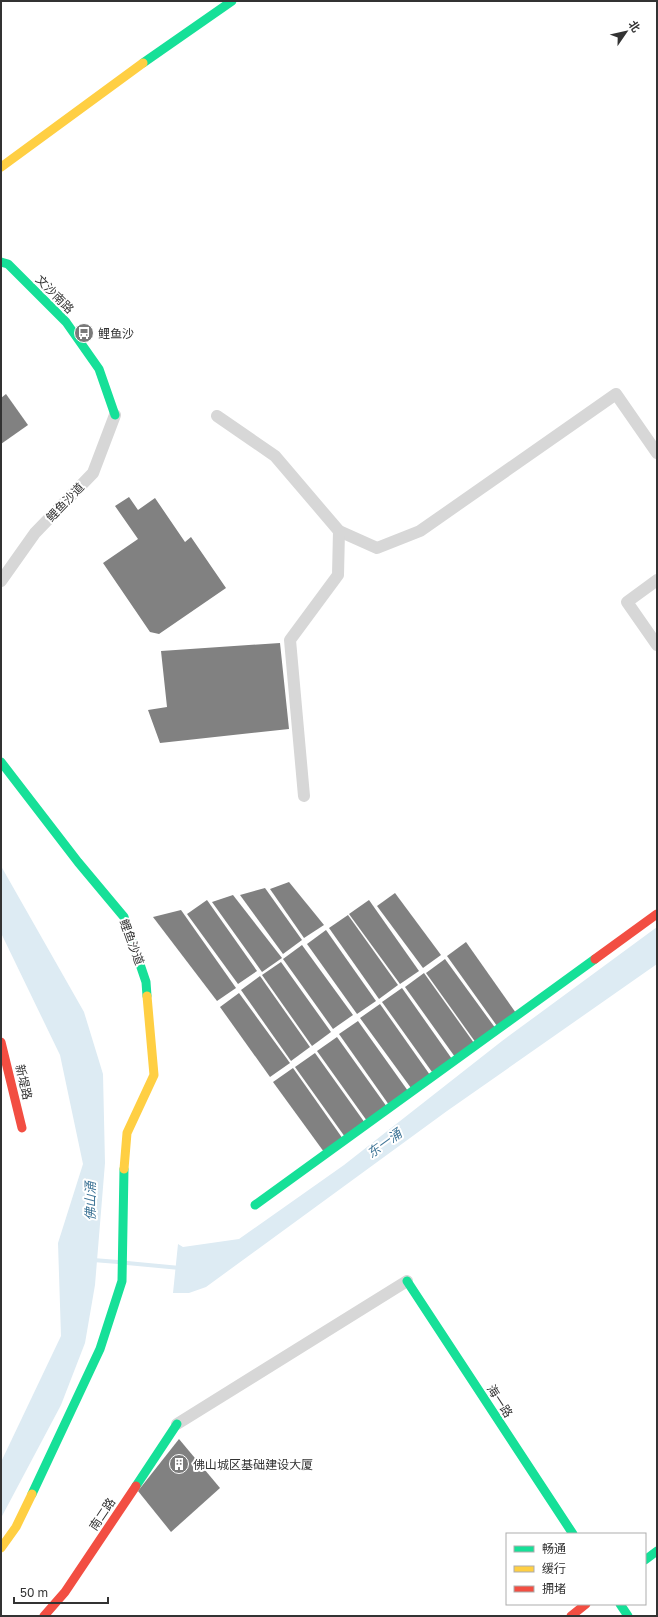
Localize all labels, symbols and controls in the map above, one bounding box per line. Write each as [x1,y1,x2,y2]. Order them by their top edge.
north arrow [606,12,646,52]
text: 北 [626,18,643,34]
street label: 文沙南路 [33,272,77,316]
bus stop icon: 鲤鱼沙 [73,322,95,344]
place label: 鲤鱼沙 [98,326,134,341]
street label: 鲤鱼沙道 [43,480,87,524]
street label: 鲤鱼沙道 [117,917,147,967]
street label: 新堤路 [13,1063,35,1101]
water label: 东一涌 [364,1124,406,1161]
water label: 佛山涌 [82,1180,98,1221]
street label: 海一路 [484,1382,516,1420]
building icon: 佛山城区基础建设大厦 [168,1453,190,1475]
place label: 佛山城区基础建设大厦 [193,1457,313,1472]
street label: 南二路 [86,1495,118,1533]
legend [506,1533,646,1605]
text: 畅通 [542,1541,566,1556]
text: 缓行 [542,1561,566,1576]
scale bar [14,1579,108,1605]
text: 拥堵 [542,1581,566,1596]
text: 50 m [20,1585,48,1600]

